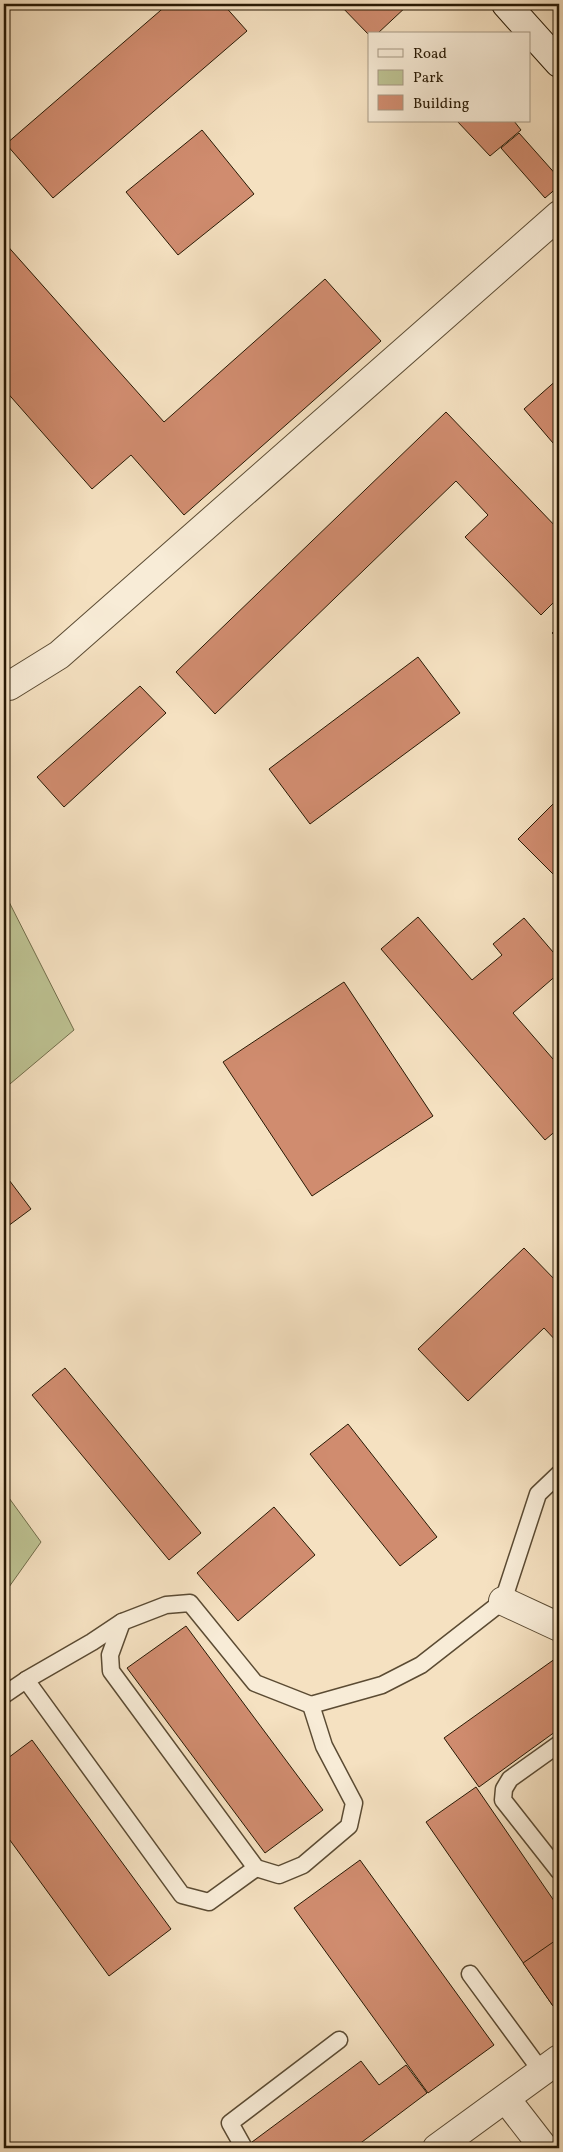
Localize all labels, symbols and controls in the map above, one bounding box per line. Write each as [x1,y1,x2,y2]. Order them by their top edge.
legend [368,32,530,122]
text: Road [413,44,447,65]
text: Park [413,68,444,89]
text: Building [413,94,470,115]

